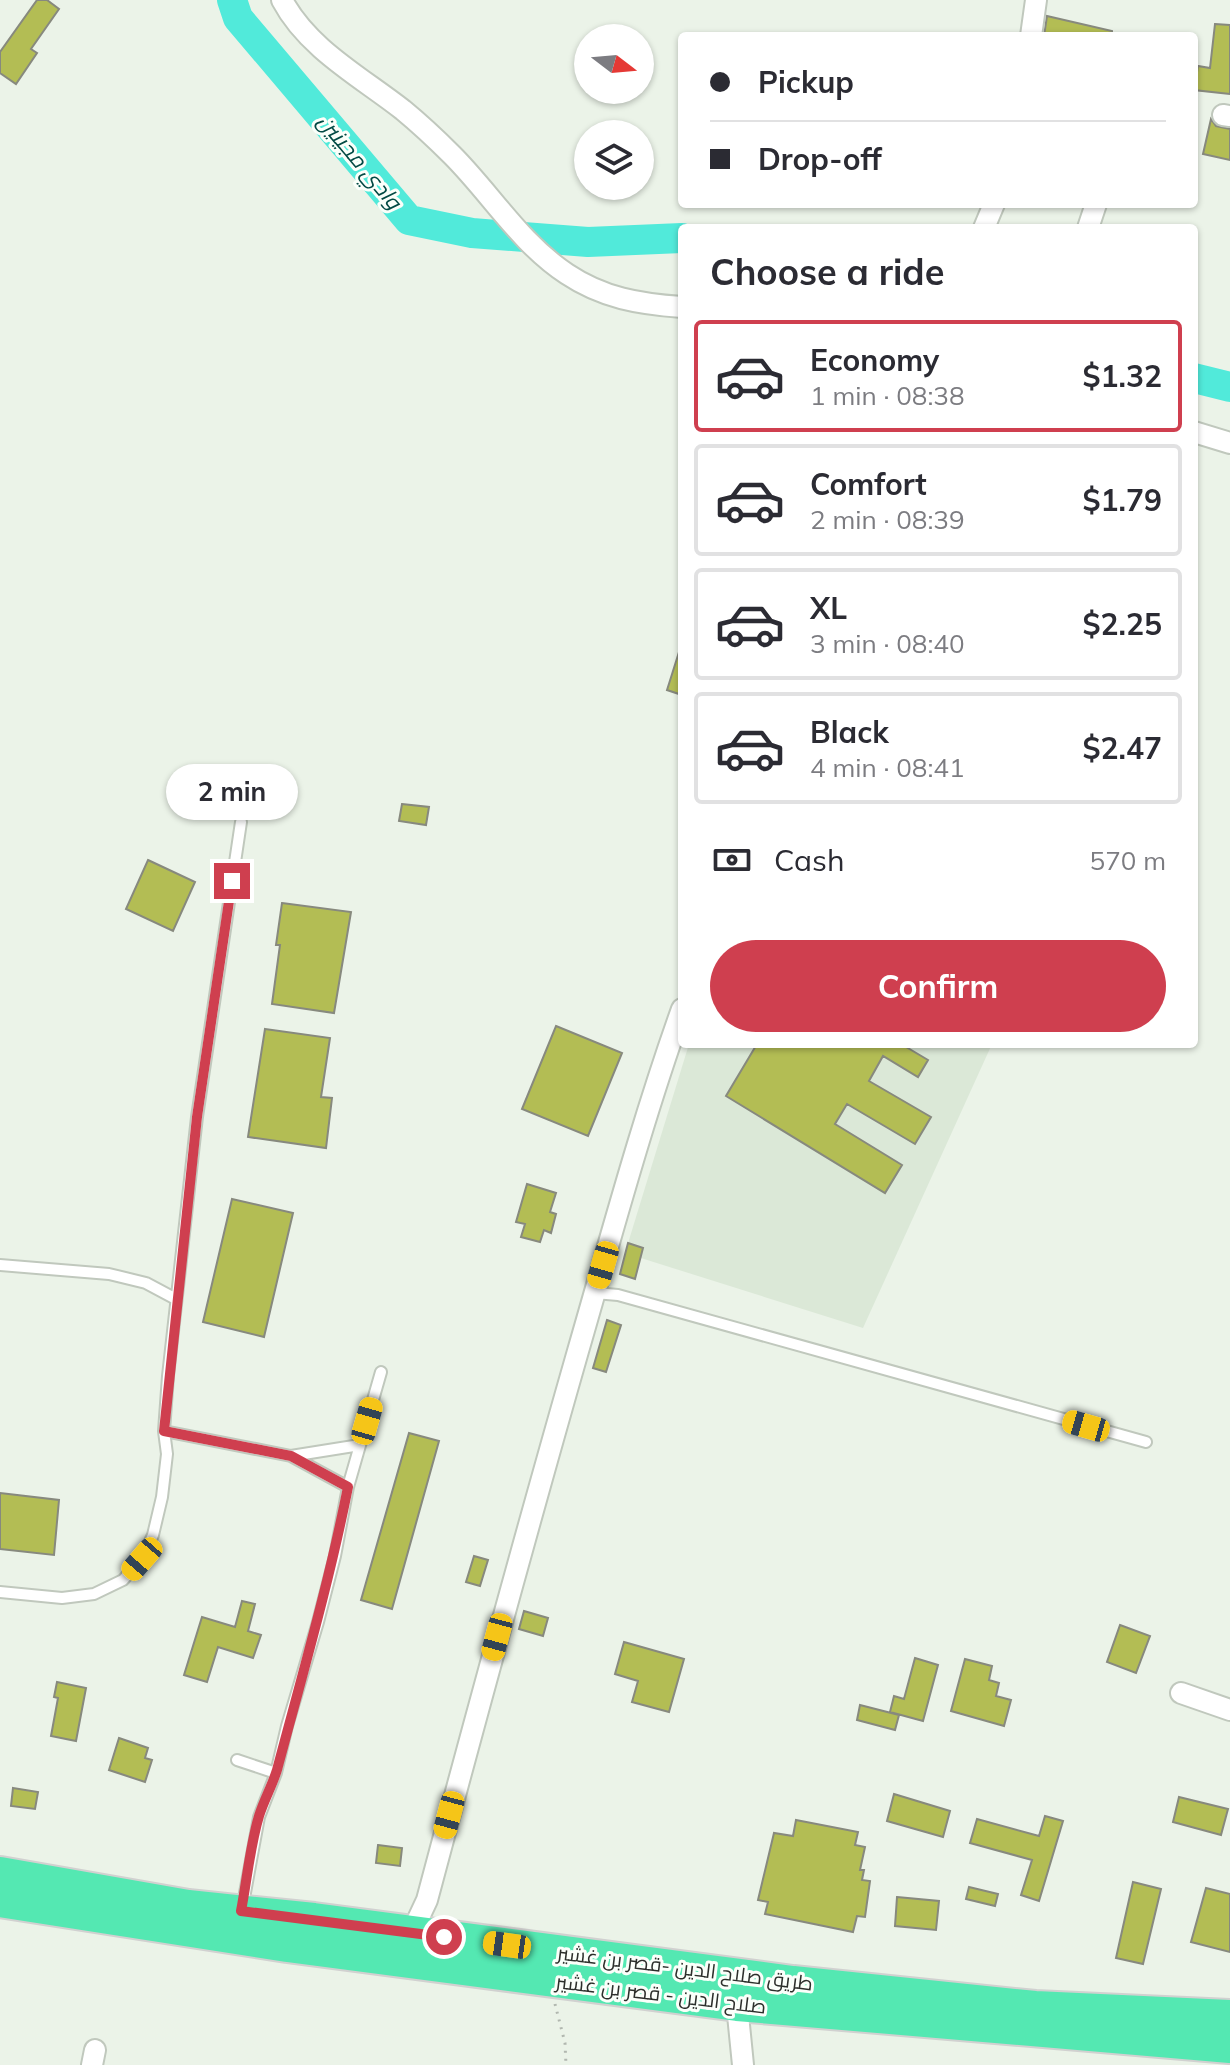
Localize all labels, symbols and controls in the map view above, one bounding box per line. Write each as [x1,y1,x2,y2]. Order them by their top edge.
north arrow [574,24,654,104]
map controls [574,24,654,200]
text: Pickup [758,63,854,101]
water label: وادي مجينين [309,108,409,219]
button: layers [574,120,654,200]
text: Drop-off [758,140,882,178]
text: Choose a ride [710,249,944,294]
icon: car [714,340,786,412]
text: Economy [810,341,939,379]
text: $1.32 [1083,357,1162,395]
text: 1 min · 08:38 [810,379,965,412]
icon: car [714,464,786,536]
text: Comfort [810,465,927,503]
text: $1.79 [1083,481,1162,519]
text: 2 min · 08:39 [810,503,965,536]
icon: car [714,588,786,660]
text: XL [810,589,847,627]
text: $2.25 [1083,605,1162,643]
text: 3 min · 08:40 [810,627,965,660]
icon: car [714,712,786,784]
text: Black [810,713,889,751]
text: $2.47 [1083,729,1162,767]
text: 4 min · 08:41 [810,751,965,784]
callout: 2 min [166,765,298,821]
text: 2 min [198,775,266,808]
icon: cash [710,838,754,882]
text: Cash [774,841,845,879]
text: 570 m [1090,844,1166,877]
route end [214,863,250,899]
button: Confirm [710,940,1166,1032]
car [585,1239,621,1291]
car [349,1395,385,1447]
car [1060,1408,1112,1444]
car [117,1533,167,1585]
car [479,1611,515,1663]
car [431,1789,467,1841]
route start [426,1919,462,1955]
car [482,1930,532,1960]
street label: طريق صلاح الدين -قصر بن غشير [555,1939,814,1998]
street label: صلاح الدين - قصر بن غشير [553,1968,768,2021]

